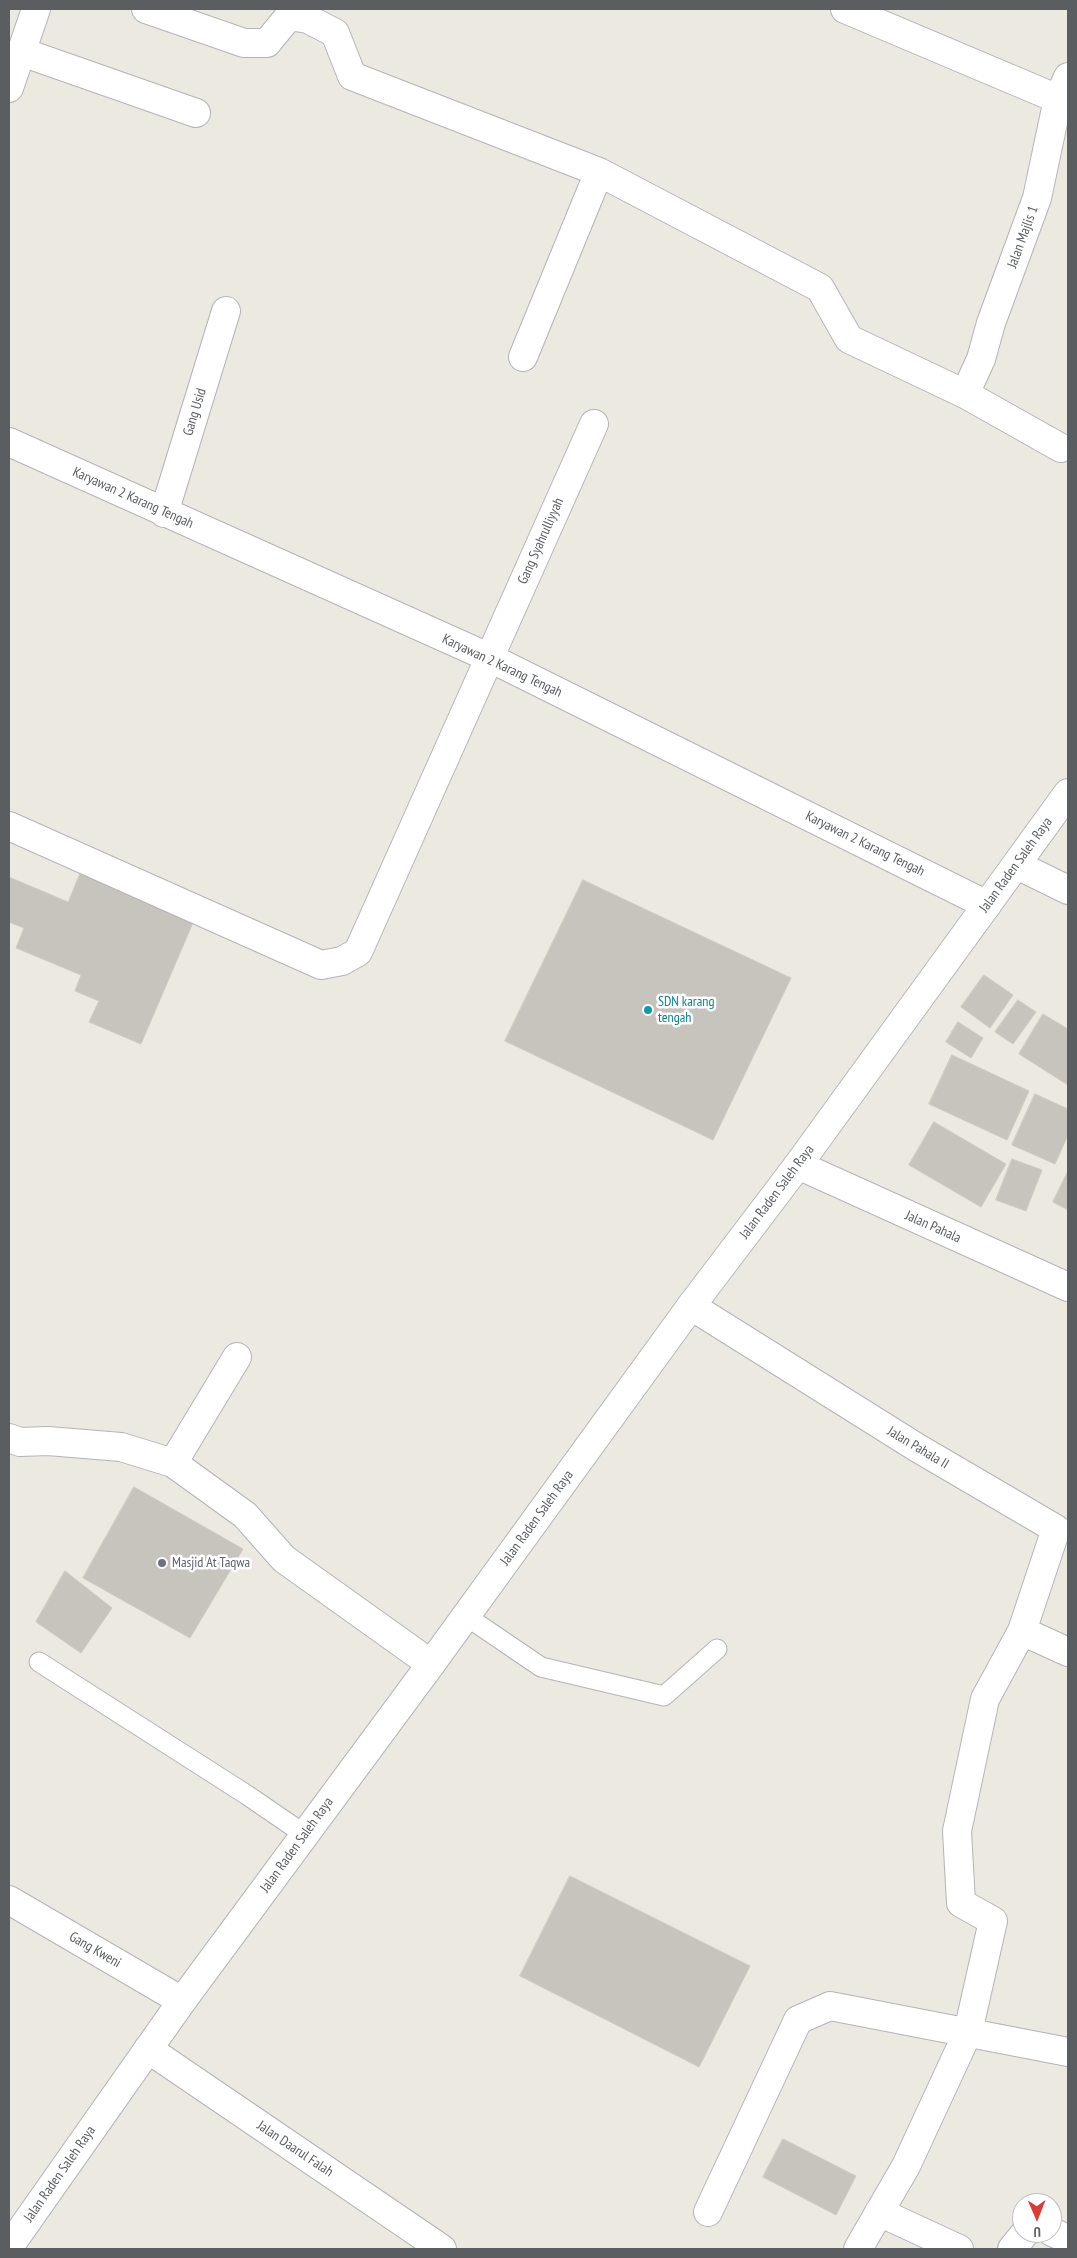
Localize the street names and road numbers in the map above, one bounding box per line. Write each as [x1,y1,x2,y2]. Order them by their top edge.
street label: Jalan Majlis 1 [1004,204,1042,270]
street label: Gang Usid [180,386,210,438]
street label: Karyawan 2 Karang Tengah [70,464,196,532]
street label: Gang Syahrulliyyah [514,495,568,587]
street label: Karyawan 2 Karang Tengah [439,631,565,701]
street label: Karyawan 2 Karang Tengah [803,808,927,880]
street label: Jalan Raden Saleh Raya [976,814,1056,916]
street label: Jalan Raden Saleh Raya [736,1142,818,1242]
street label: Jalan Pahala [903,1207,963,1247]
street label: Jalan Pahala II [884,1423,952,1473]
street label: Jalan Raden Saleh Raya [497,1467,577,1569]
street label: Jalan Raden Saleh Raya [257,1794,337,1896]
street label: Gang Kweni [66,1928,124,1972]
street label: Jalan Daarul Falah [254,2117,336,2181]
street label: Jalan Raden Saleh Raya [21,2123,99,2225]

